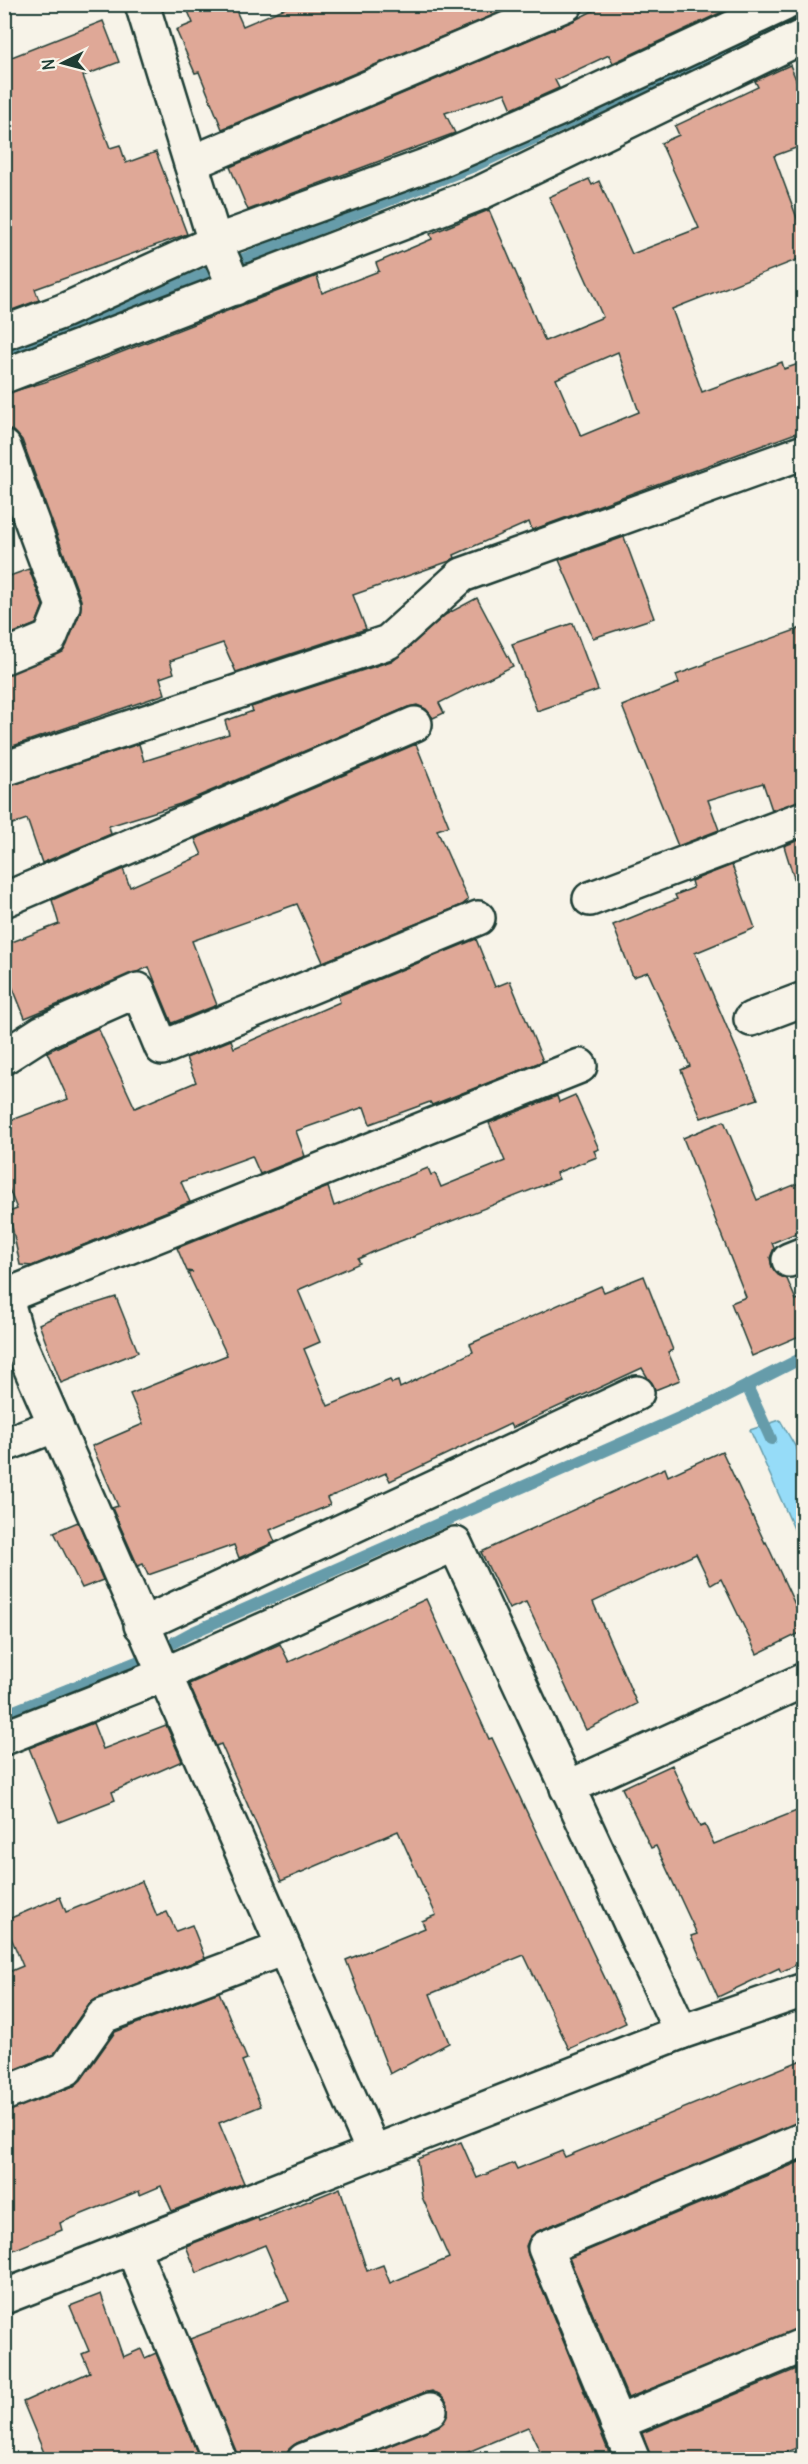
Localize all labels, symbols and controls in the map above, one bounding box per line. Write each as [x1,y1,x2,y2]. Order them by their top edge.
north arrow [33,33,93,93]
text: N [38,58,59,71]

